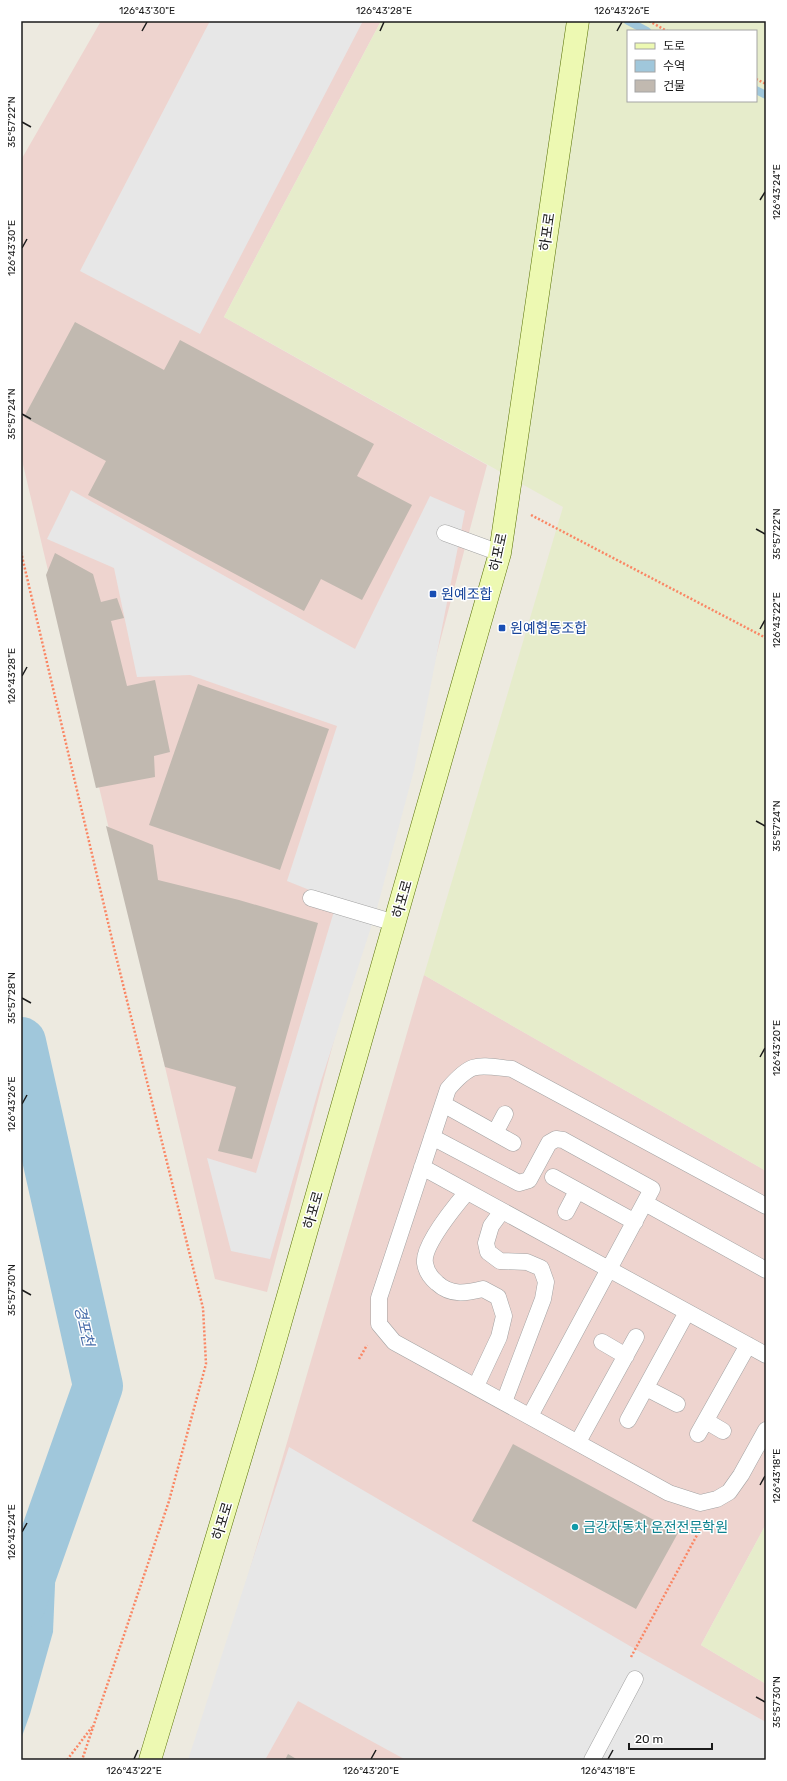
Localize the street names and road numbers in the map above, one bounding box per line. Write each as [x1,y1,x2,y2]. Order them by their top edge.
street label: 하포로 [536,212,559,252]
street label: 하포로 [486,531,511,573]
street label: 하포로 [389,878,416,920]
street label: 하포로 [300,1189,327,1231]
street label: 하포로 [209,1500,236,1542]

